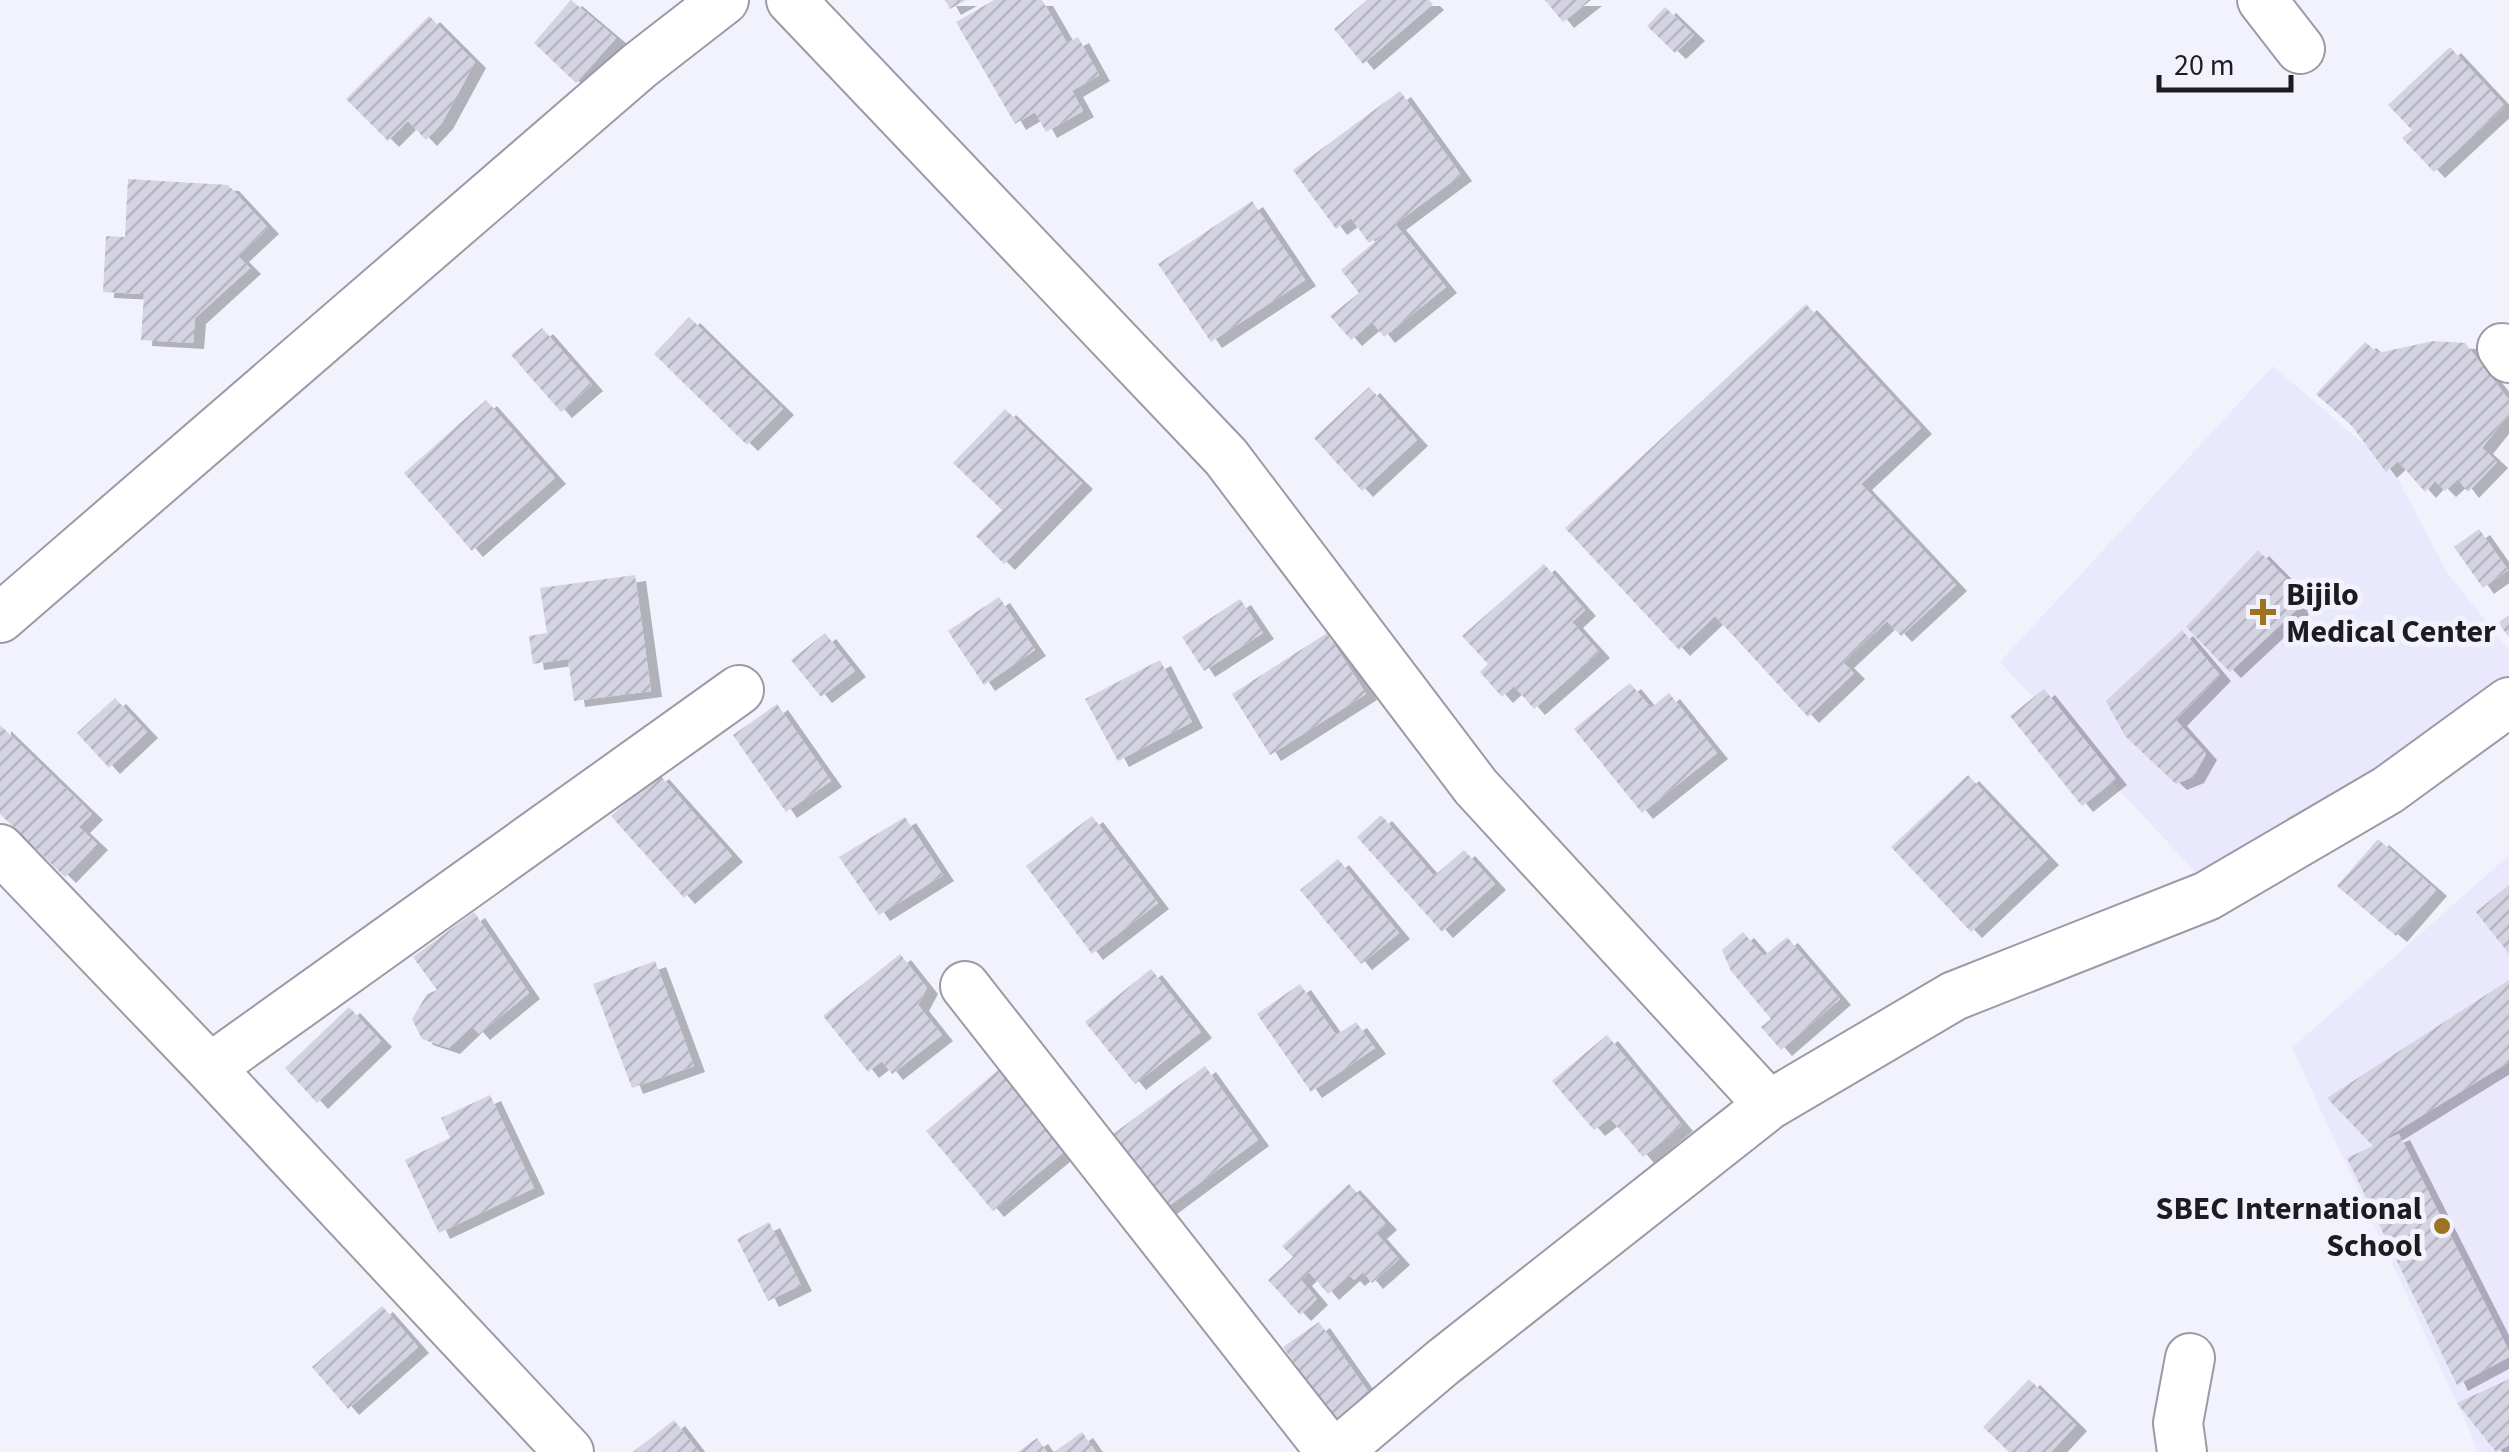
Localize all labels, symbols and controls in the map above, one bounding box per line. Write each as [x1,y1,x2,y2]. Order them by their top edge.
scale bar [2159,30,2292,92]
text: 20 m [2174,44,2235,87]
place label: Bijilo Medical Center [2286,572,2496,655]
marker: Bijilo Medical Center [2250,599,2276,625]
place label: SBEC International School [2156,1186,2422,1269]
marker: SBEC International School [2431,1215,2453,1237]

